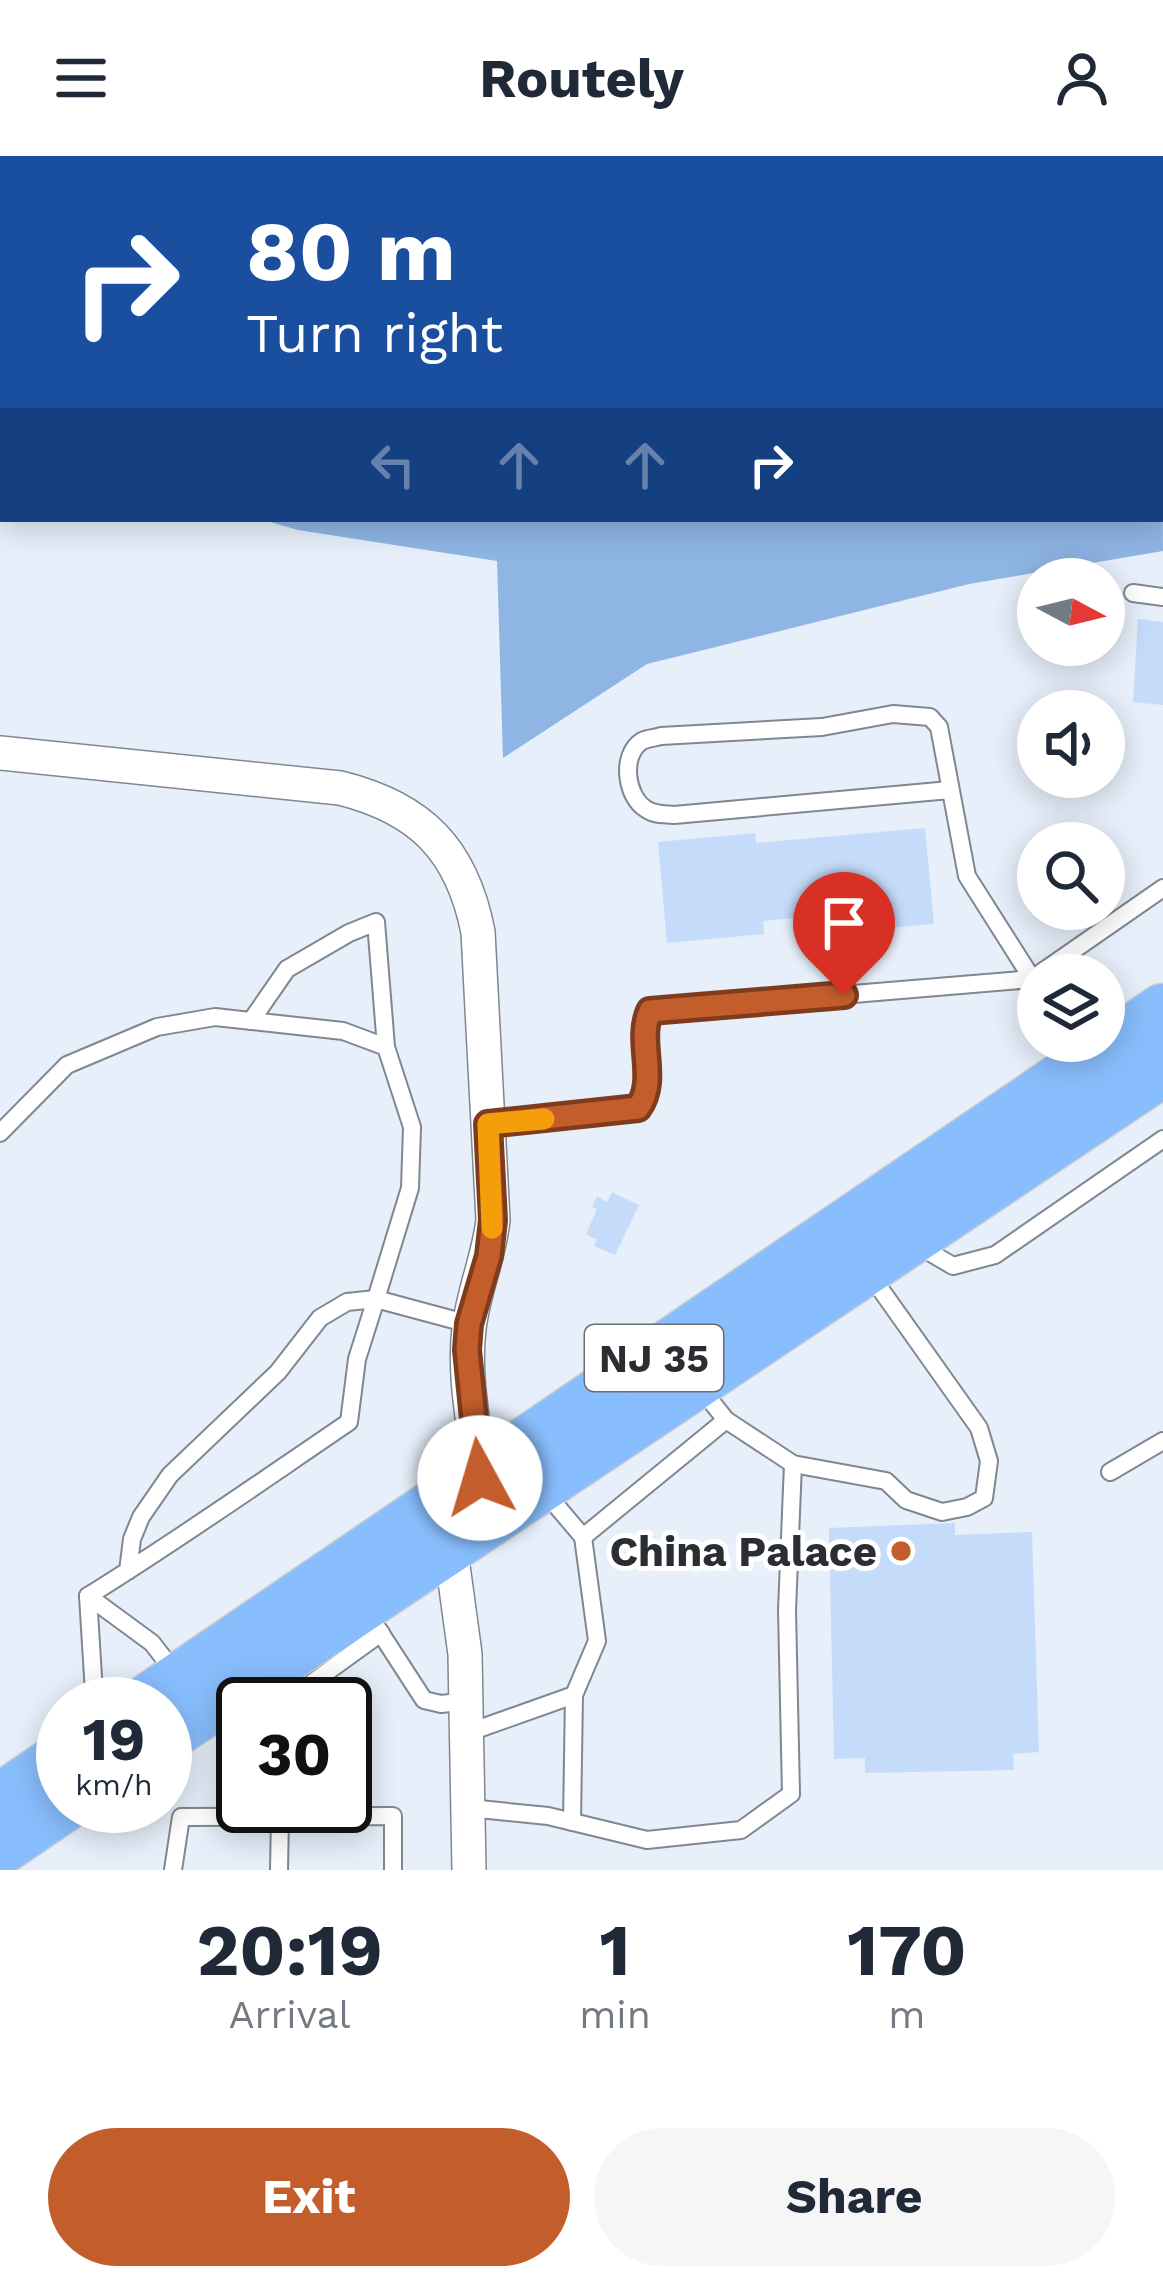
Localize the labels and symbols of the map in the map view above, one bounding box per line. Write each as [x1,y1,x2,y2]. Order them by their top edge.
north arrow [1017,558,1125,666]
pin [793,872,895,995]
road number: NJ 35 [585,1325,723,1391]
position arrow [417,1415,543,1541]
place label: China Palace [609,1527,877,1576]
marker: China Palace [888,1538,914,1564]
speed limit sign: 30 [216,1677,372,1833]

